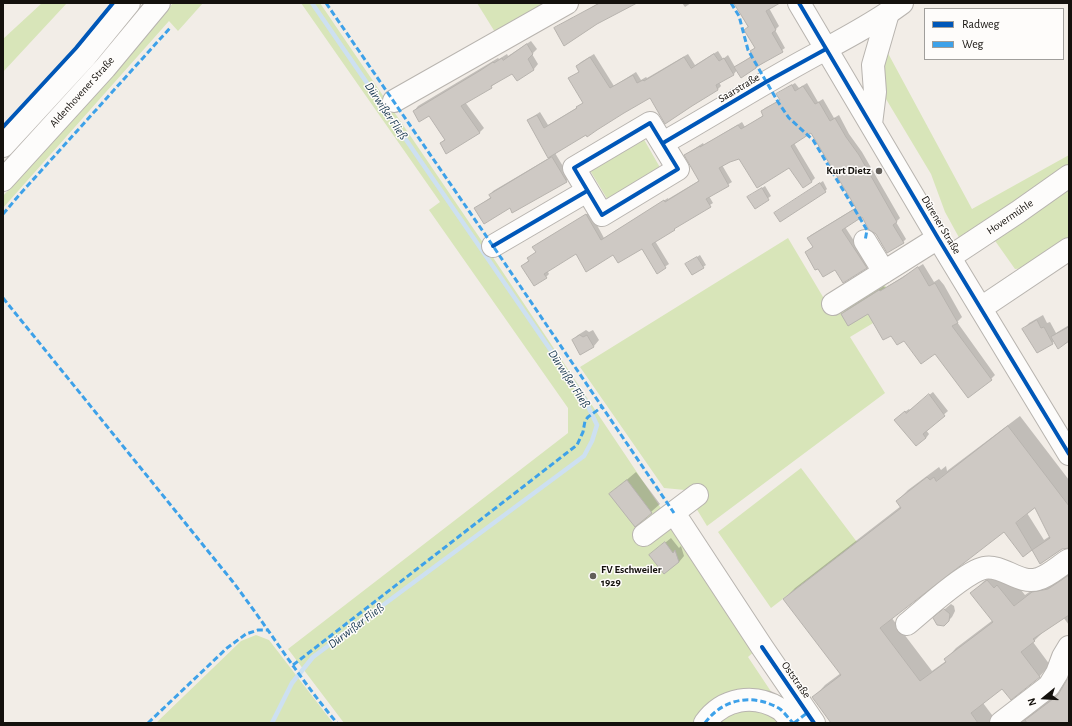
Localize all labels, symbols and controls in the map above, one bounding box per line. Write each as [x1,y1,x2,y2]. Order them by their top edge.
legend [924,8,1064,60]
text: Radweg [962,18,999,30]
text: Weg [962,38,983,50]
street label: Aldenhovener Straße [47,54,117,130]
street label: Saarstraße [716,71,762,105]
water label: Dürwißer Fließ [361,79,411,143]
place label: Kurt Dietz [826,164,871,178]
marker: Kurt Dietz [874,166,884,176]
street label: Dürener Straße [918,193,964,257]
street label: Hovermühle [984,197,1036,237]
water label: Dürwißer Fließ [545,347,593,411]
place label: FV Eschweiler 1929 [601,563,662,589]
marker: FV Eschweiler 1929 [588,571,598,581]
water label: Dürwißer Fließ [325,600,387,652]
street label: Oststraße [779,659,813,701]
north arrow [1024,678,1064,718]
text: N [1026,697,1039,707]

